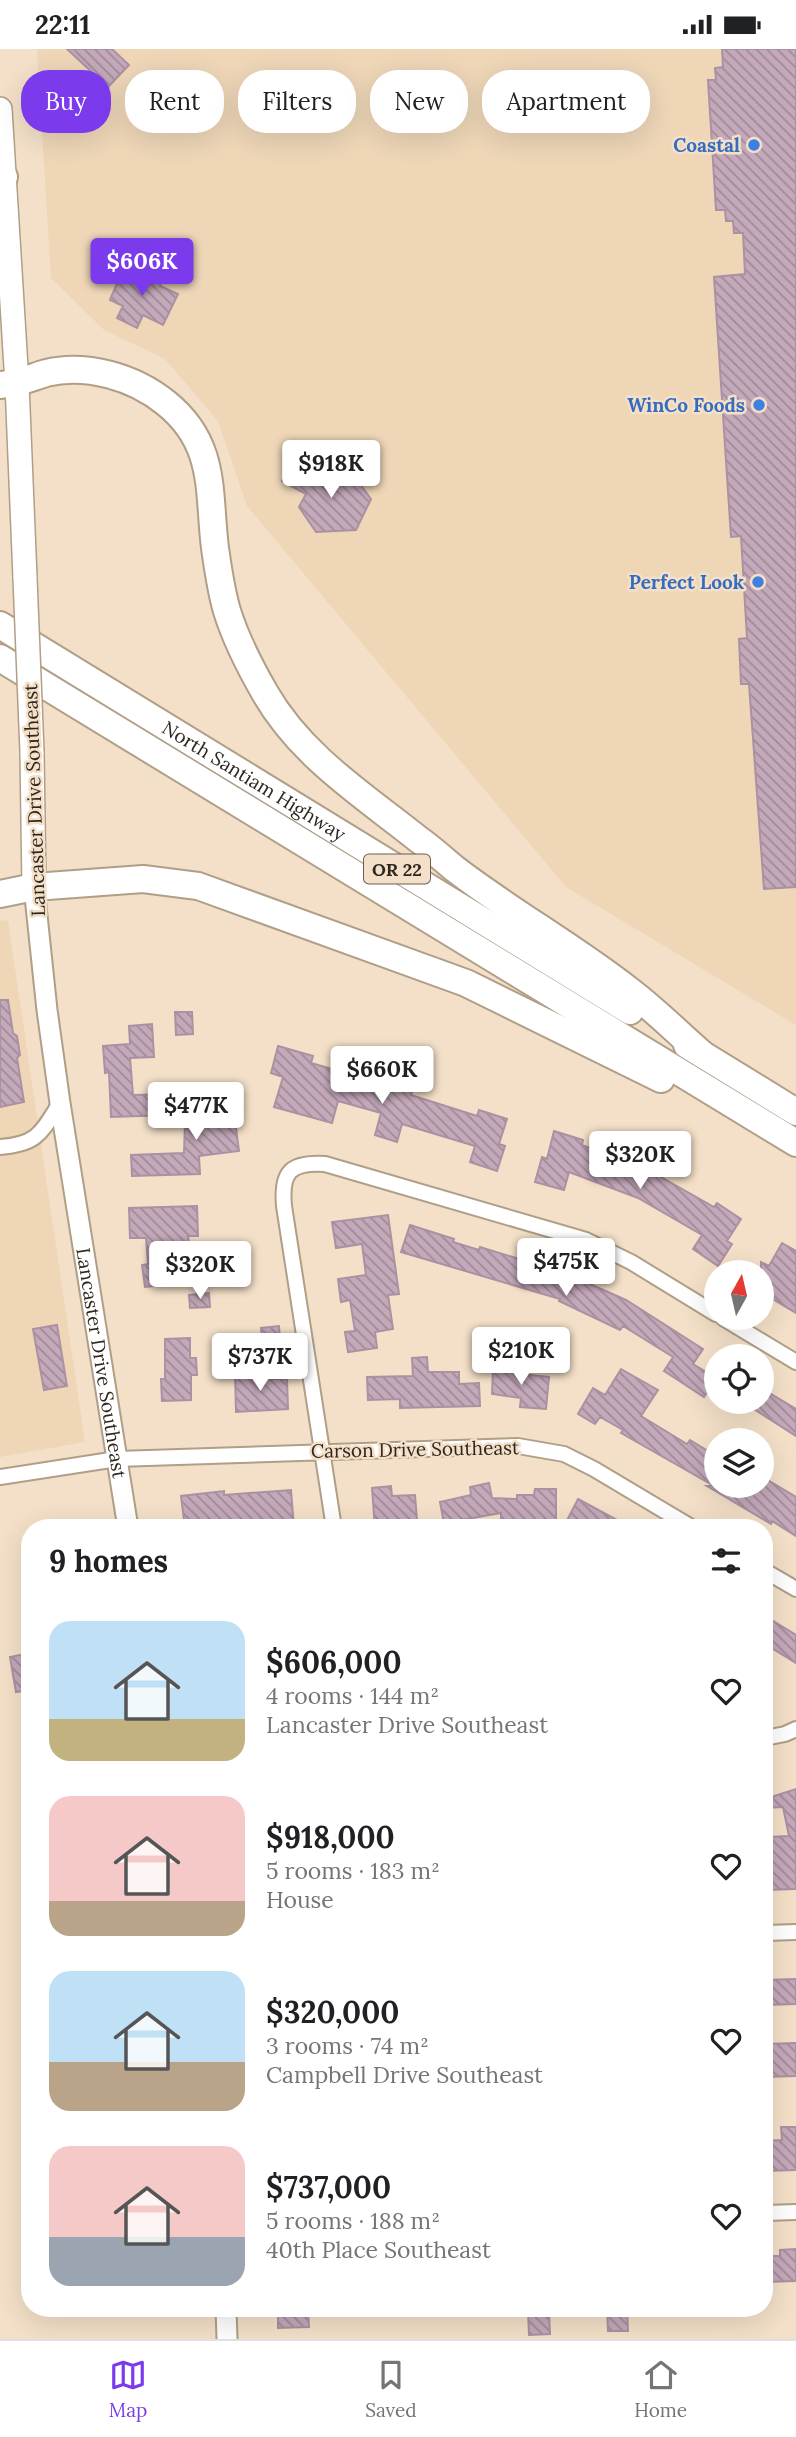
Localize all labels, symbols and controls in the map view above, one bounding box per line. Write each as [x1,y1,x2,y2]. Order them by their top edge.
text: 22:11 [35,8,90,41]
chip: Buy [21,70,111,133]
chip: Rent [125,70,224,133]
chip: Filters [238,70,356,133]
chip: New [370,70,468,133]
chip: Apartment [482,70,650,133]
place label: Coastal [673,133,740,157]
marker: Coastal [746,137,762,153]
pin: $606K [93,239,191,298]
text: $606K [107,246,177,275]
place label: WinCo Foods [627,393,745,417]
marker: WinCo Foods [751,397,767,413]
pin: $918K [282,441,380,500]
text: $918K [298,448,364,477]
place label: Perfect Look [629,570,744,594]
marker: Perfect Look [750,574,766,590]
street label: Lancaster Drive Southeast [18,683,50,917]
street label: North Santiam Highway [158,715,350,846]
road number: OR 22 [364,855,430,883]
pin: $660K [333,1047,431,1106]
text: $660K [347,1054,417,1083]
pin: $477K [147,1083,245,1142]
text: $477K [164,1090,228,1119]
pin: $320K [591,1131,689,1191]
text: $320K [605,1139,675,1168]
pin: $475K [517,1239,615,1298]
pin: $320K [151,1241,249,1301]
street label: Lancaster Drive Southeast [71,1246,132,1481]
text: $475K [533,1246,599,1275]
text: $320K [165,1249,235,1278]
north arrow [704,1260,774,1330]
map controls [704,1260,774,1498]
pin: $210K [472,1327,570,1387]
pin: $737K [211,1333,309,1393]
text: $210K [488,1335,554,1364]
text: $737K [228,1341,292,1370]
button: locate [704,1344,774,1414]
button: layers [704,1428,774,1498]
street label: Carson Drive Southeast [311,1435,520,1463]
text: 9 homes [49,1542,168,1580]
icon: filters [707,1542,745,1580]
text: $606,000 [266,1643,402,1681]
icon: home [105,1649,189,1733]
icon: heart [707,1672,745,1710]
text: 4 rooms · 144 m² [266,1681,439,1710]
text: Lancaster Drive Southeast [266,1710,548,1739]
text: $918,000 [266,1818,395,1856]
icon: home [105,1824,189,1908]
icon: heart [707,1847,745,1885]
text: 5 rooms · 183 m² [266,1856,440,1885]
text: House [266,1885,334,1914]
text: $320,000 [266,1993,399,2031]
icon: home [105,1999,189,2083]
icon: heart [707,2022,745,2060]
text: 3 rooms · 74 m² [266,2031,429,2060]
text: Campbell Drive Southeast [266,2060,543,2089]
text: $737,000 [266,2168,391,2206]
icon: home [105,2174,189,2258]
icon: heart [707,2197,745,2235]
text: 5 rooms · 188 m² [266,2206,440,2235]
text: 40th Place Southeast [266,2235,491,2264]
tab: Map [109,2356,147,2422]
tab: Saved [365,2356,417,2422]
tab: Home [634,2356,687,2422]

